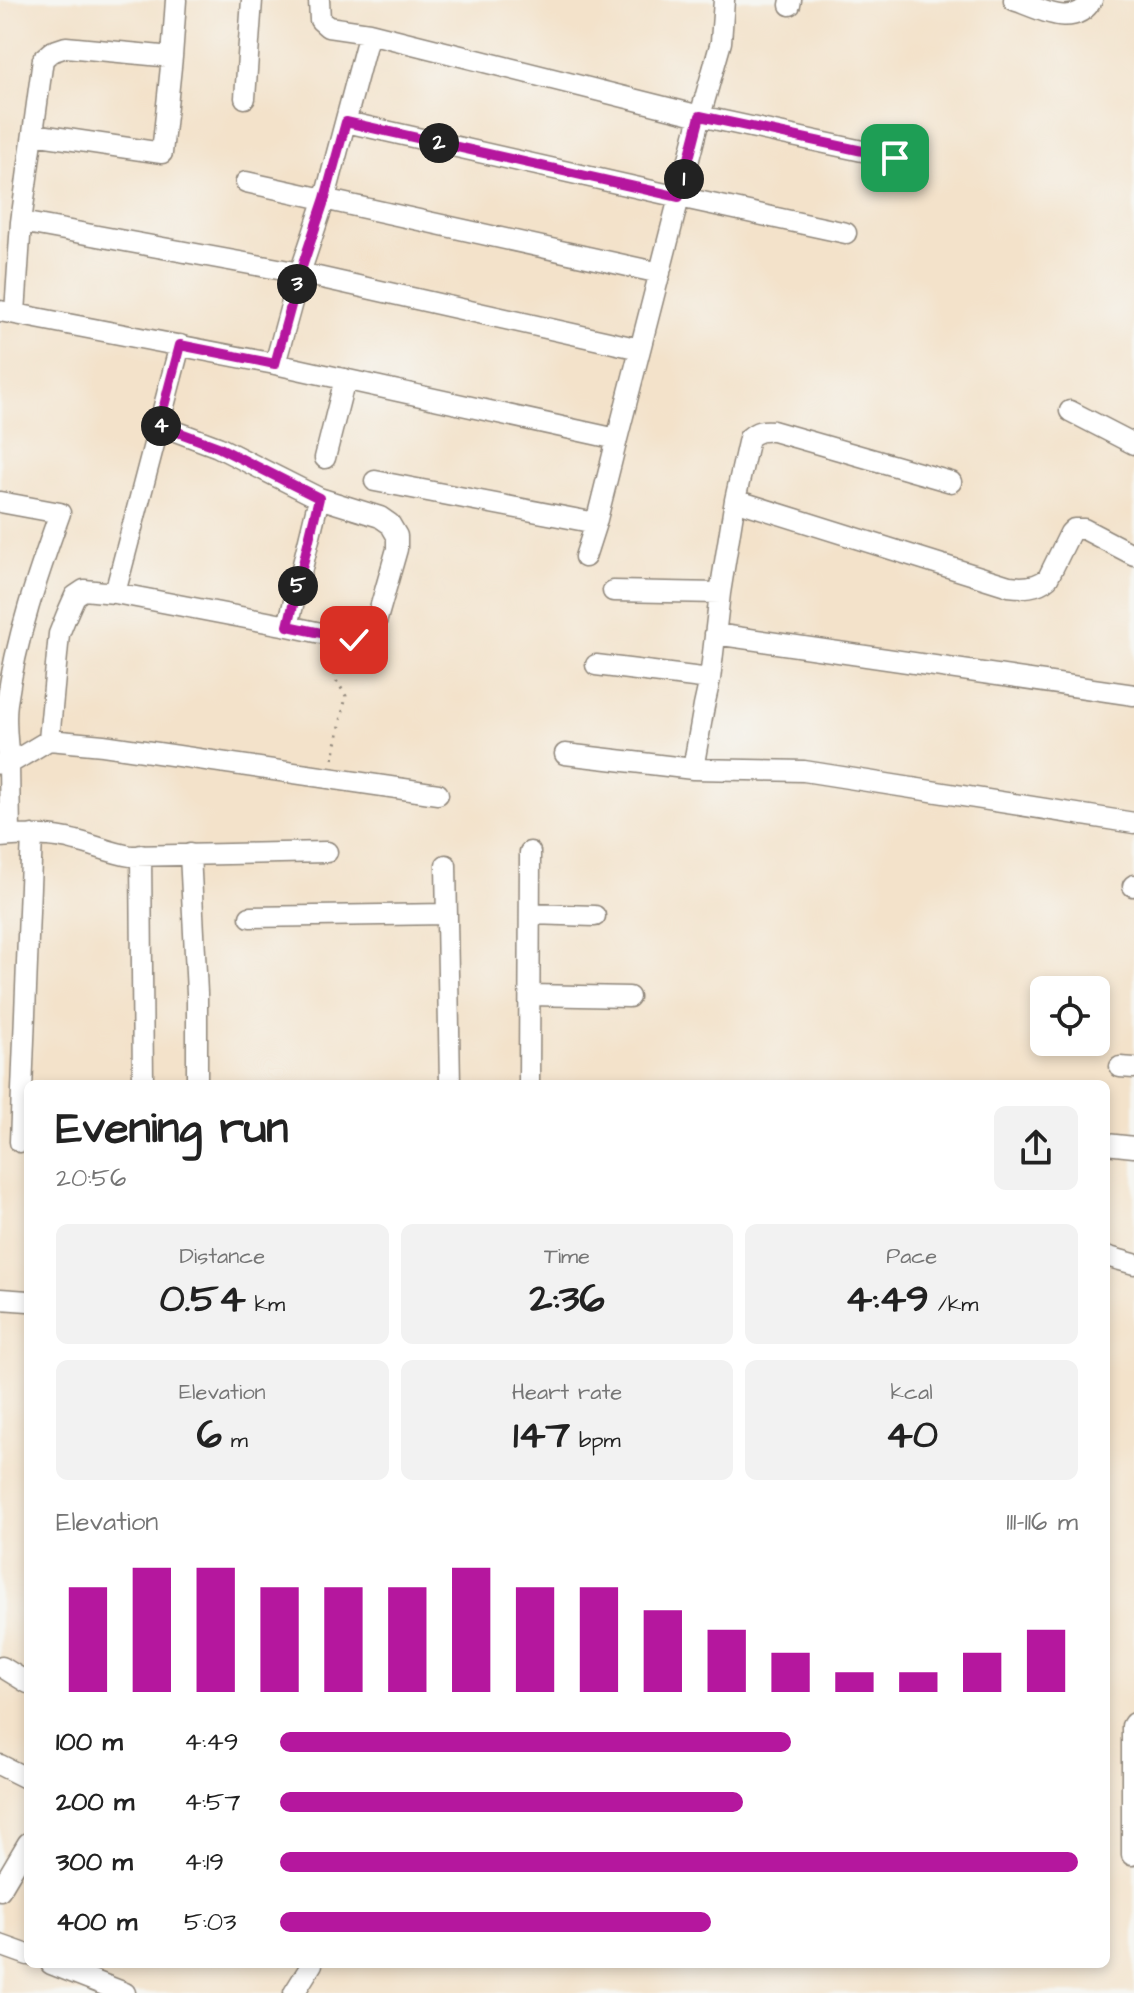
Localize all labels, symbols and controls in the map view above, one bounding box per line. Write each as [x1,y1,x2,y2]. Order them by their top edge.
pin: 2 [419,123,459,163]
pin [861,124,929,192]
text: 2 [433,127,445,158]
icon: arrive [873,136,917,180]
pin: 1 [664,159,704,199]
text: 1 [683,163,685,194]
pin: 3 [277,264,317,304]
text: 3 [291,268,303,299]
pin: 4 [141,406,181,446]
text: 4 [154,410,168,441]
pin: 5 [278,566,318,606]
text: 5 [290,570,306,601]
pin [320,606,388,674]
icon: check [332,618,376,662]
map controls [1030,976,1110,1056]
button: locate [1030,976,1110,1056]
text: Evening run [56,1099,288,1160]
button: share [994,1106,1078,1190]
text: 20:56 [56,1160,126,1196]
text: Distance [180,1241,265,1272]
text: Time [544,1241,590,1272]
text: Pace [886,1241,937,1272]
text: 0.54 [159,1272,246,1327]
text: 2:36 [529,1272,604,1327]
text: 4:49 [845,1272,929,1327]
text: km [246,1289,285,1320]
text: /km [929,1289,978,1320]
text: Elevation [179,1377,266,1408]
text: Heart rate [512,1377,622,1408]
text: kcal [891,1377,933,1408]
text: 6 [197,1408,222,1463]
text: 147 [513,1408,570,1463]
text: 40 [885,1408,938,1463]
text: m [222,1425,248,1456]
text: bpm [570,1425,621,1456]
text: Elevation [56,1504,158,1540]
text: 111–116 m [1006,1504,1078,1540]
text: 100 m [56,1724,123,1760]
text: 4:49 [184,1724,239,1760]
text: 200 m [56,1784,134,1820]
text: 4:57 [184,1784,240,1820]
text: 300 m [56,1844,133,1880]
text: 4:19 [184,1844,224,1880]
text: 400 m [56,1904,137,1940]
text: 5:03 [184,1904,236,1940]

